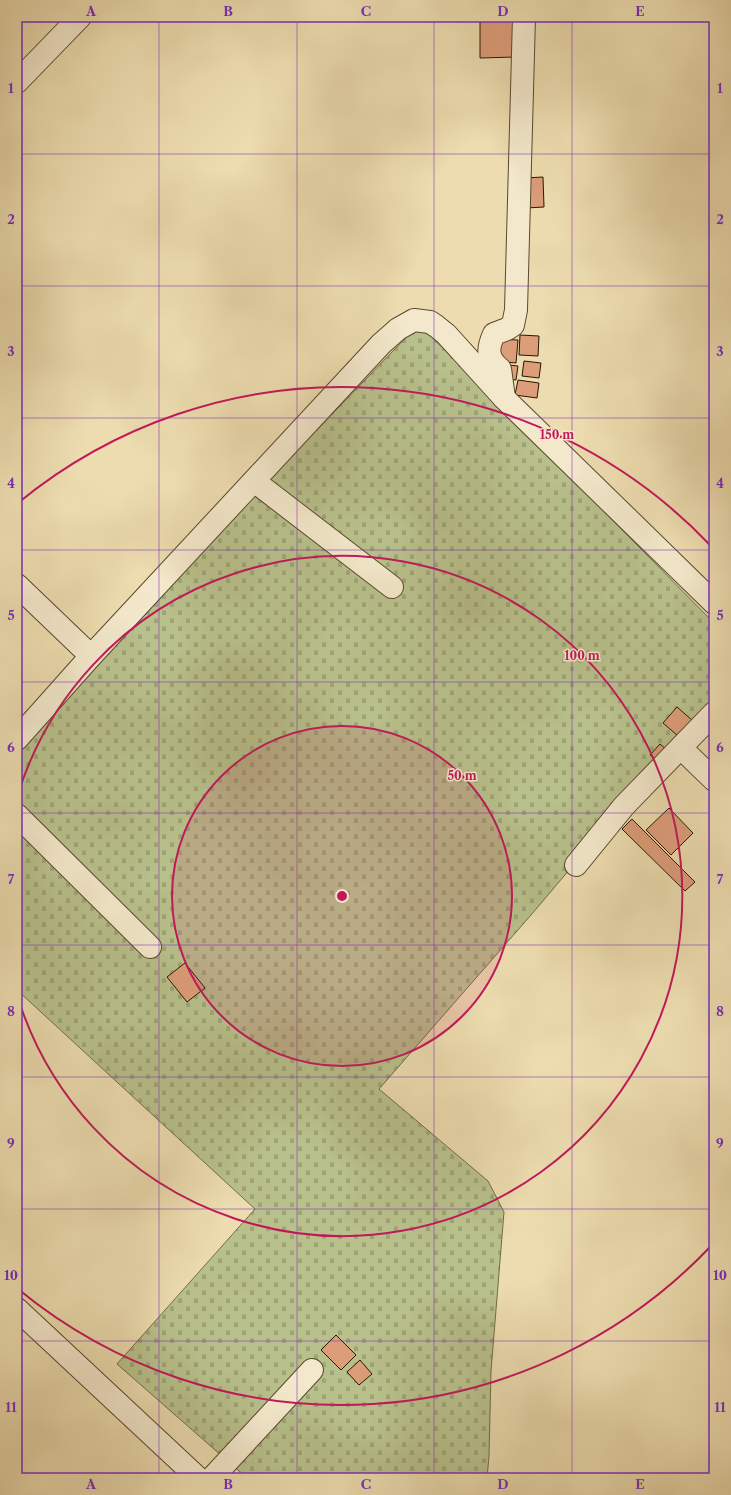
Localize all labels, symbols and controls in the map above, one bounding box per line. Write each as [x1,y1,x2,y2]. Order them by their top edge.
text: A [85,3,97,19]
text: B [223,3,233,19]
text: C [361,3,371,19]
text: D [497,3,509,19]
text: E [635,3,645,19]
text: 1 [8,80,14,96]
text: 1 [717,80,723,96]
text: 2 [7,211,15,227]
text: 2 [716,211,724,227]
text: 3 [7,343,15,359]
text: 3 [716,343,724,359]
text: 150 m [540,427,574,442]
text: 4 [7,475,15,491]
text: 4 [716,475,724,491]
text: 5 [7,607,15,623]
text: 5 [716,607,724,623]
text: 100 m [564,648,600,663]
text: 6 [7,739,15,755]
text: 6 [716,739,724,755]
text: 50 m [447,768,477,783]
text: 7 [8,871,15,887]
text: 7 [717,871,724,887]
centre of rings [335,889,349,903]
text: 8 [7,1003,15,1019]
text: 8 [716,1003,724,1019]
text: 9 [7,1135,15,1151]
text: 9 [716,1135,724,1151]
text: 10 [4,1267,18,1283]
text: 10 [713,1267,727,1283]
text: 11 [5,1399,17,1415]
text: 11 [714,1399,726,1415]
text: A [85,1476,97,1492]
text: B [223,1476,233,1492]
text: C [361,1476,371,1492]
text: D [497,1476,509,1492]
text: E [635,1476,645,1492]

